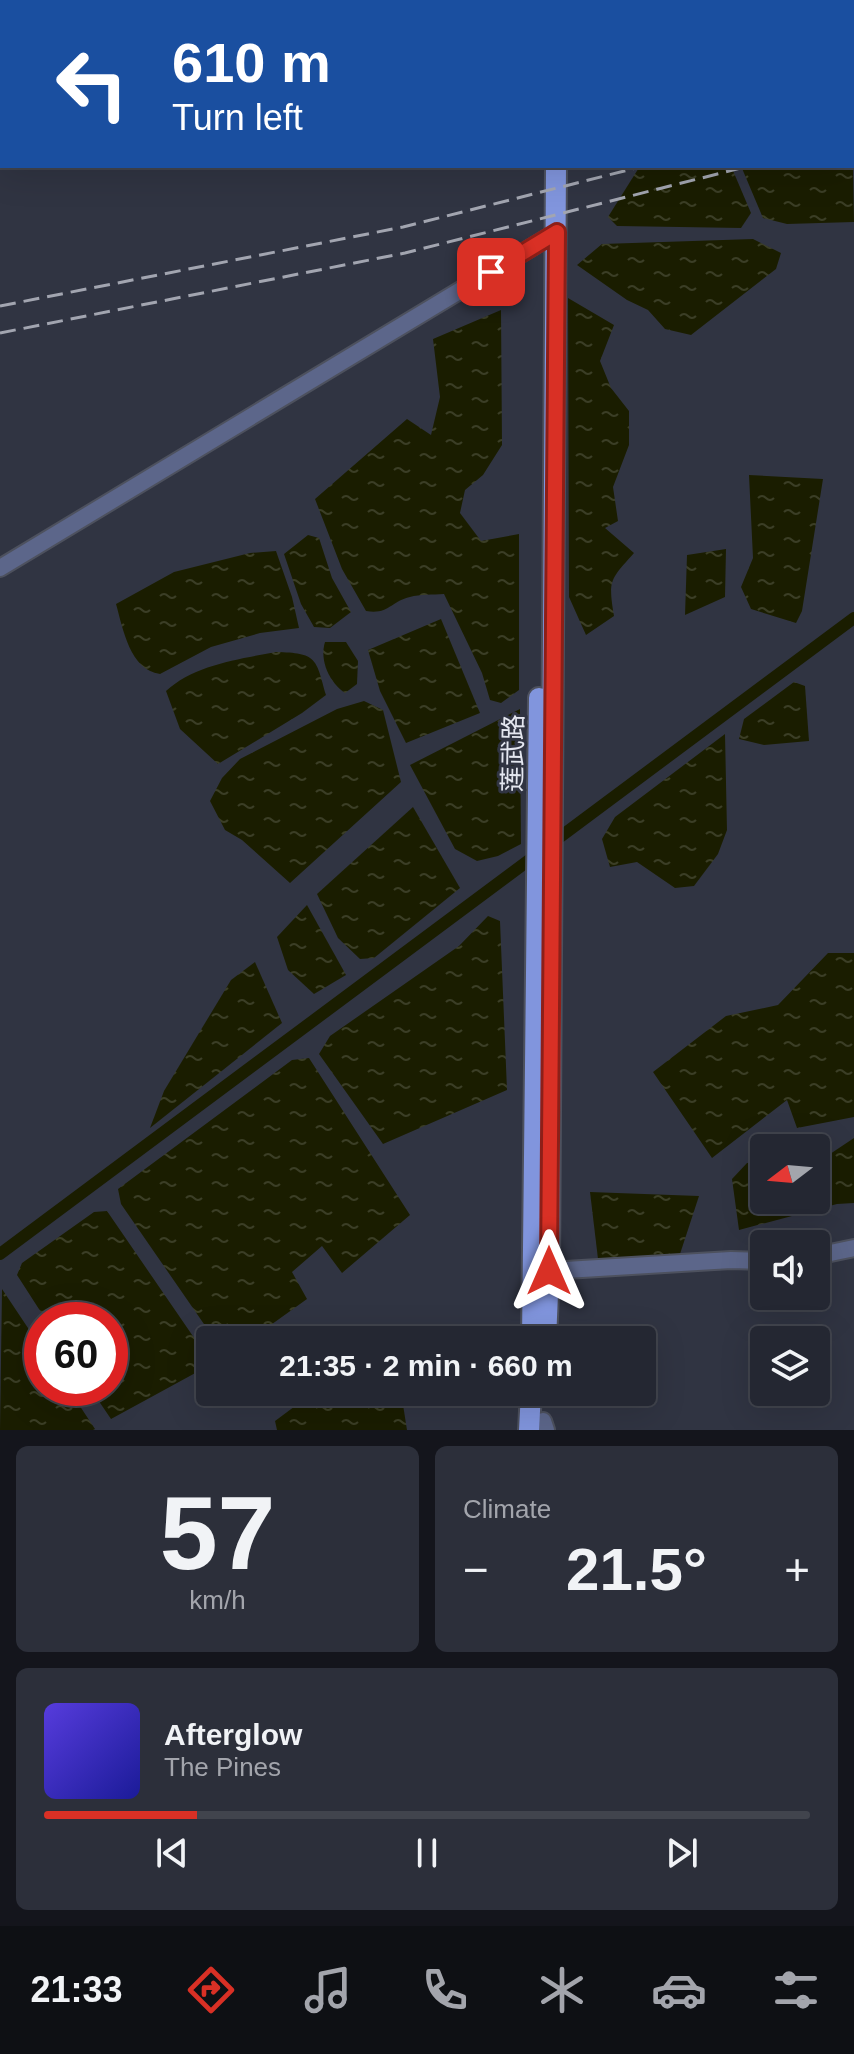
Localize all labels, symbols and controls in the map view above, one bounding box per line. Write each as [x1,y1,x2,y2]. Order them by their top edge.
text: 610 m [172,31,331,94]
icon: left [40,32,144,136]
text: Turn left [172,97,303,138]
pin [457,238,525,306]
icon: arrive [469,250,513,294]
street label: 莲武路 [497,714,529,792]
north arrow [750,1134,830,1214]
map controls [750,1134,830,1406]
position arrow [507,1229,591,1313]
button: sound [750,1230,830,1310]
speed limit sign: 60 [24,1302,128,1406]
button: layers [750,1326,830,1406]
text: 21:35 · 2 min · 660 m [279,1349,573,1382]
text: 57 [160,1475,275,1591]
text: Climate [463,1494,551,1524]
text: 21.5° [566,1536,707,1603]
text: − [463,1545,489,1594]
text: + [784,1545,810,1594]
text: km/h [189,1585,246,1615]
text: Afterglow [164,1718,302,1751]
text: The Pines [164,1752,281,1782]
icon: previous [150,1831,194,1875]
icon: pause [405,1831,449,1875]
icon: next [660,1831,704,1875]
icon: directions [183,1962,239,2018]
icon: music [300,1962,356,2018]
icon: phone [417,1962,473,2018]
icon: climate [534,1962,590,2018]
icon: car [651,1962,707,2018]
icon: filters [768,1962,824,2018]
text: 21:33 [30,1969,123,2010]

